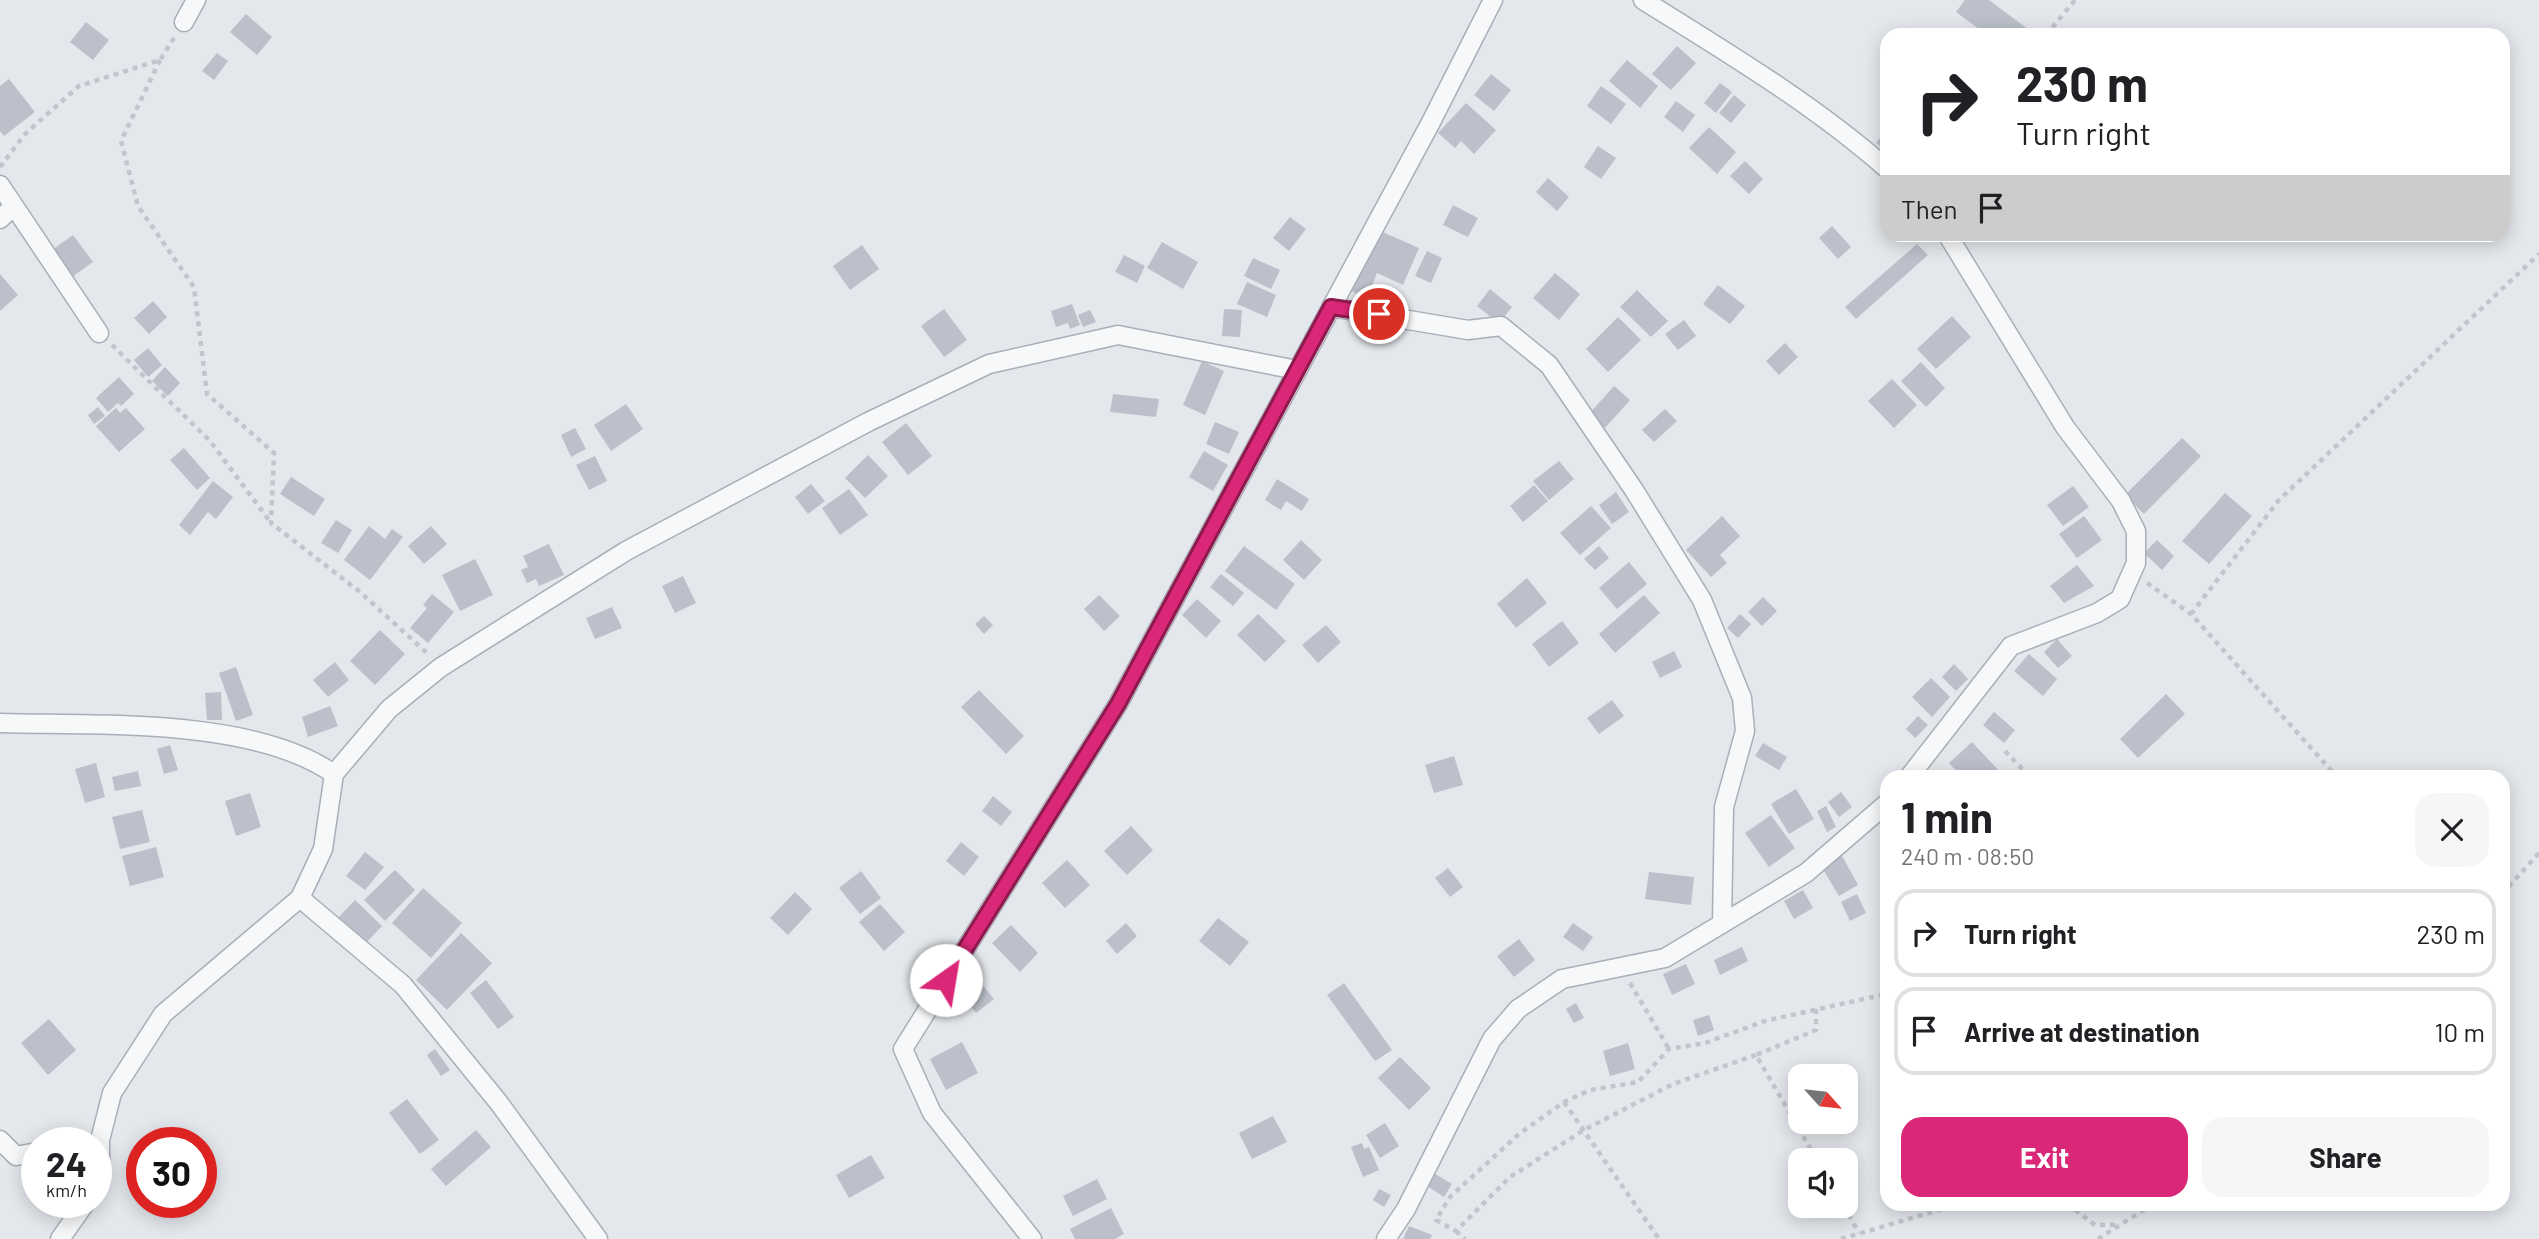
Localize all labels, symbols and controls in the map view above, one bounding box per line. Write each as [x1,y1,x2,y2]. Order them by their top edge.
text: 230 m [2016,53,2148,112]
icon: right [1901,56,1992,147]
text: Turn right [2016,113,2151,151]
icon: arrive [1972,189,2010,227]
text: Then [1901,193,1958,224]
pin [1349,284,1409,344]
icon: arrive [1360,295,1398,333]
text: 1 min [1901,791,1993,841]
button: close [2415,793,2489,867]
text: 240 m · 08:50 [1901,842,2034,870]
icon: right [1905,914,1943,952]
text: Turn right [1964,918,2077,949]
text: 230 m [2416,918,2485,949]
position arrow [909,943,983,1017]
icon: arrive [1905,1012,1943,1050]
text: Arrive at destination [1964,1016,2200,1047]
text: 10 m [2435,1016,2485,1047]
north arrow [1788,1064,1858,1134]
map controls [1788,1064,1858,1218]
button: Exit [1901,1117,2188,1197]
button: Share [2202,1117,2489,1197]
speed limit sign: 30 [126,1127,217,1218]
text: 24 [46,1142,87,1184]
button: sound [1788,1148,1858,1218]
text: km/h [46,1179,87,1201]

